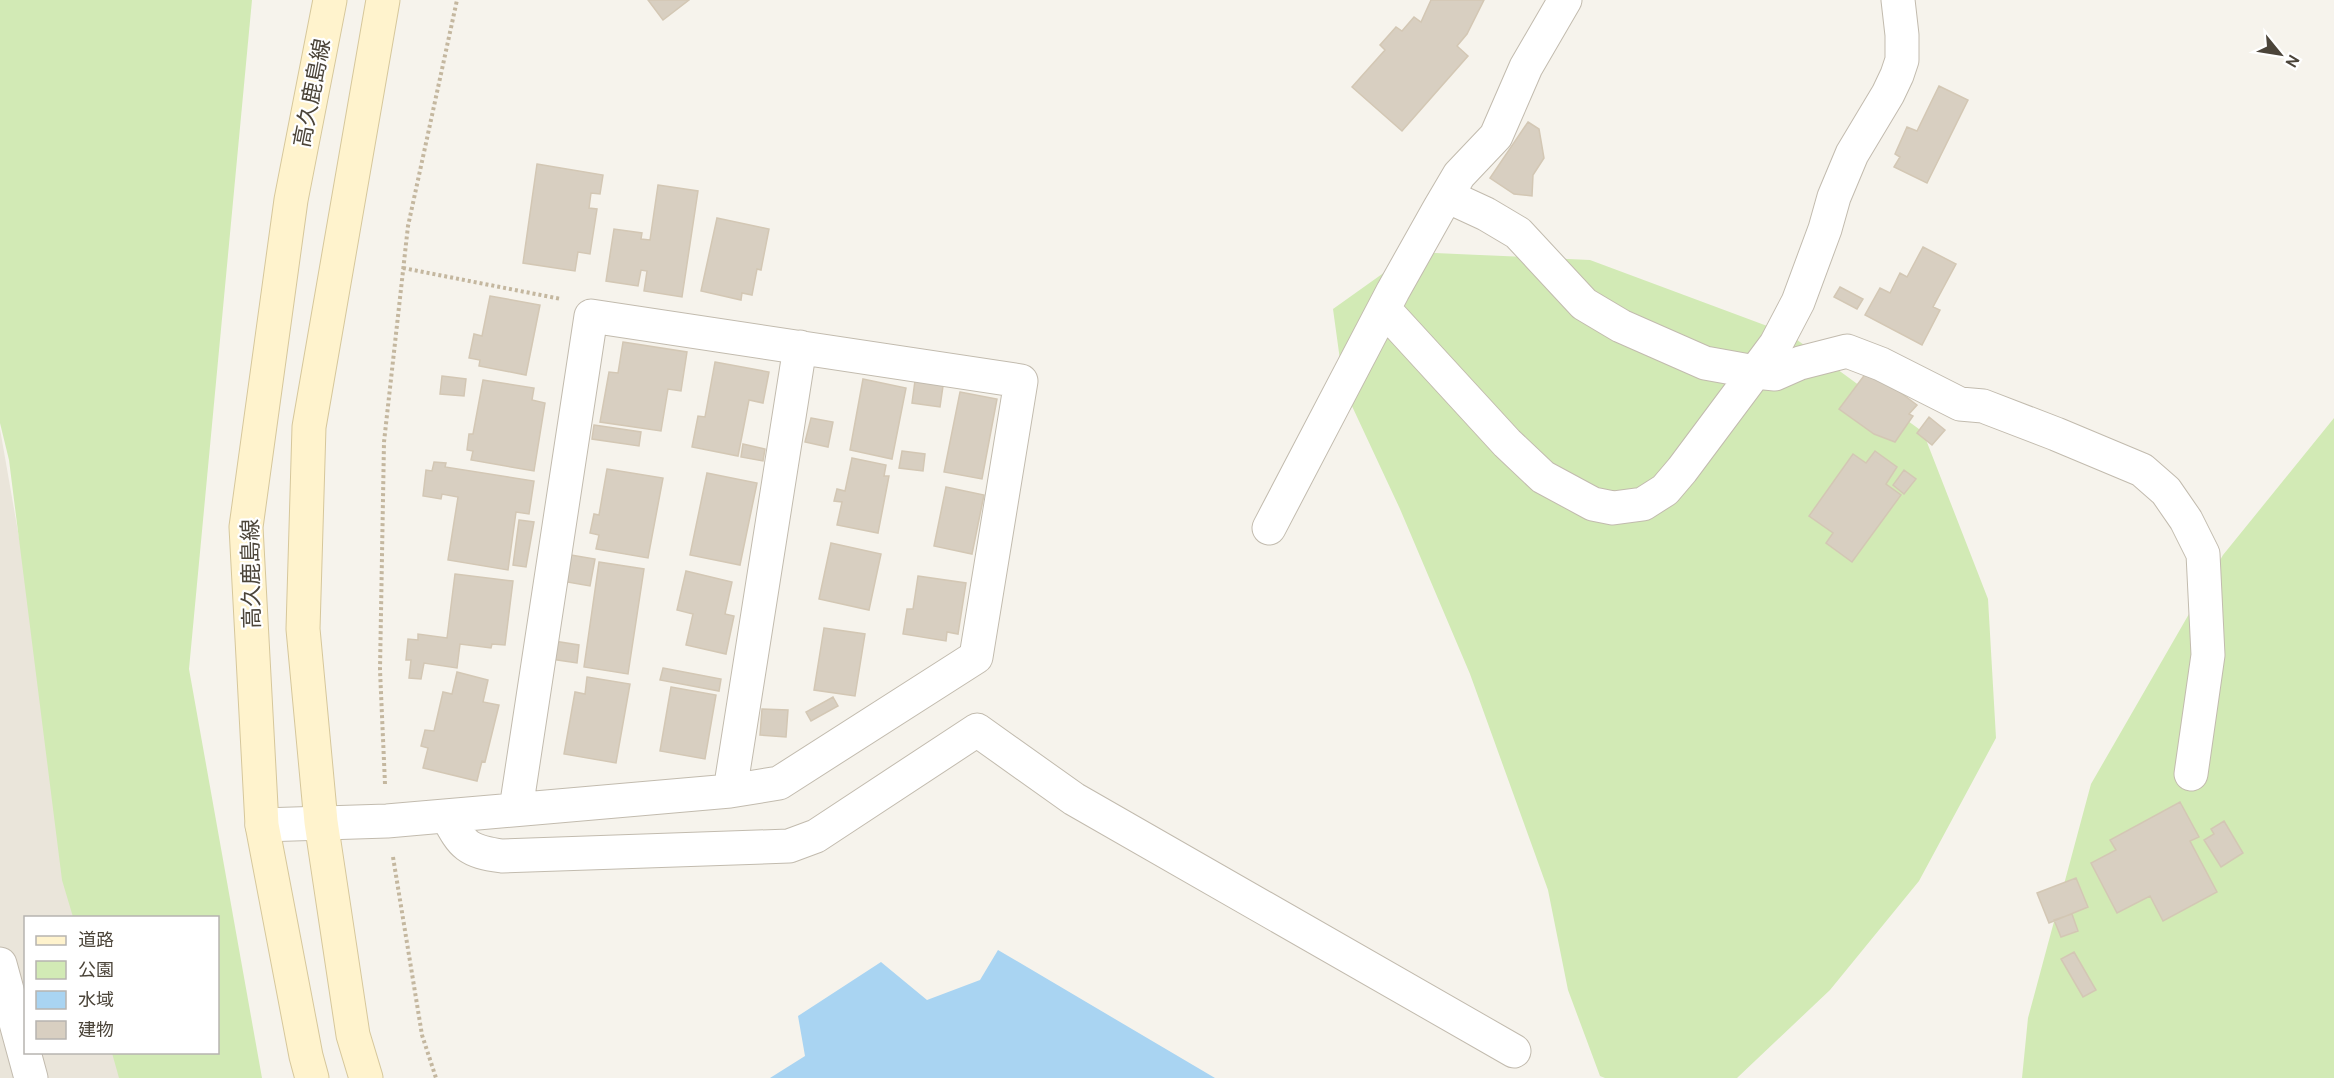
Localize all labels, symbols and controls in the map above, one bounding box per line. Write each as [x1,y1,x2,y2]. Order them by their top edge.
north arrow [2250,24,2310,84]
street label: 高久鹿島線 [288,36,336,150]
text: N [2282,52,2304,71]
street label: 高久鹿島線 [237,519,265,629]
legend [24,916,219,1054]
text: 道路 [78,929,114,951]
text: 公園 [78,959,114,981]
text: 水域 [78,989,114,1011]
text: 建物 [78,1019,114,1041]

